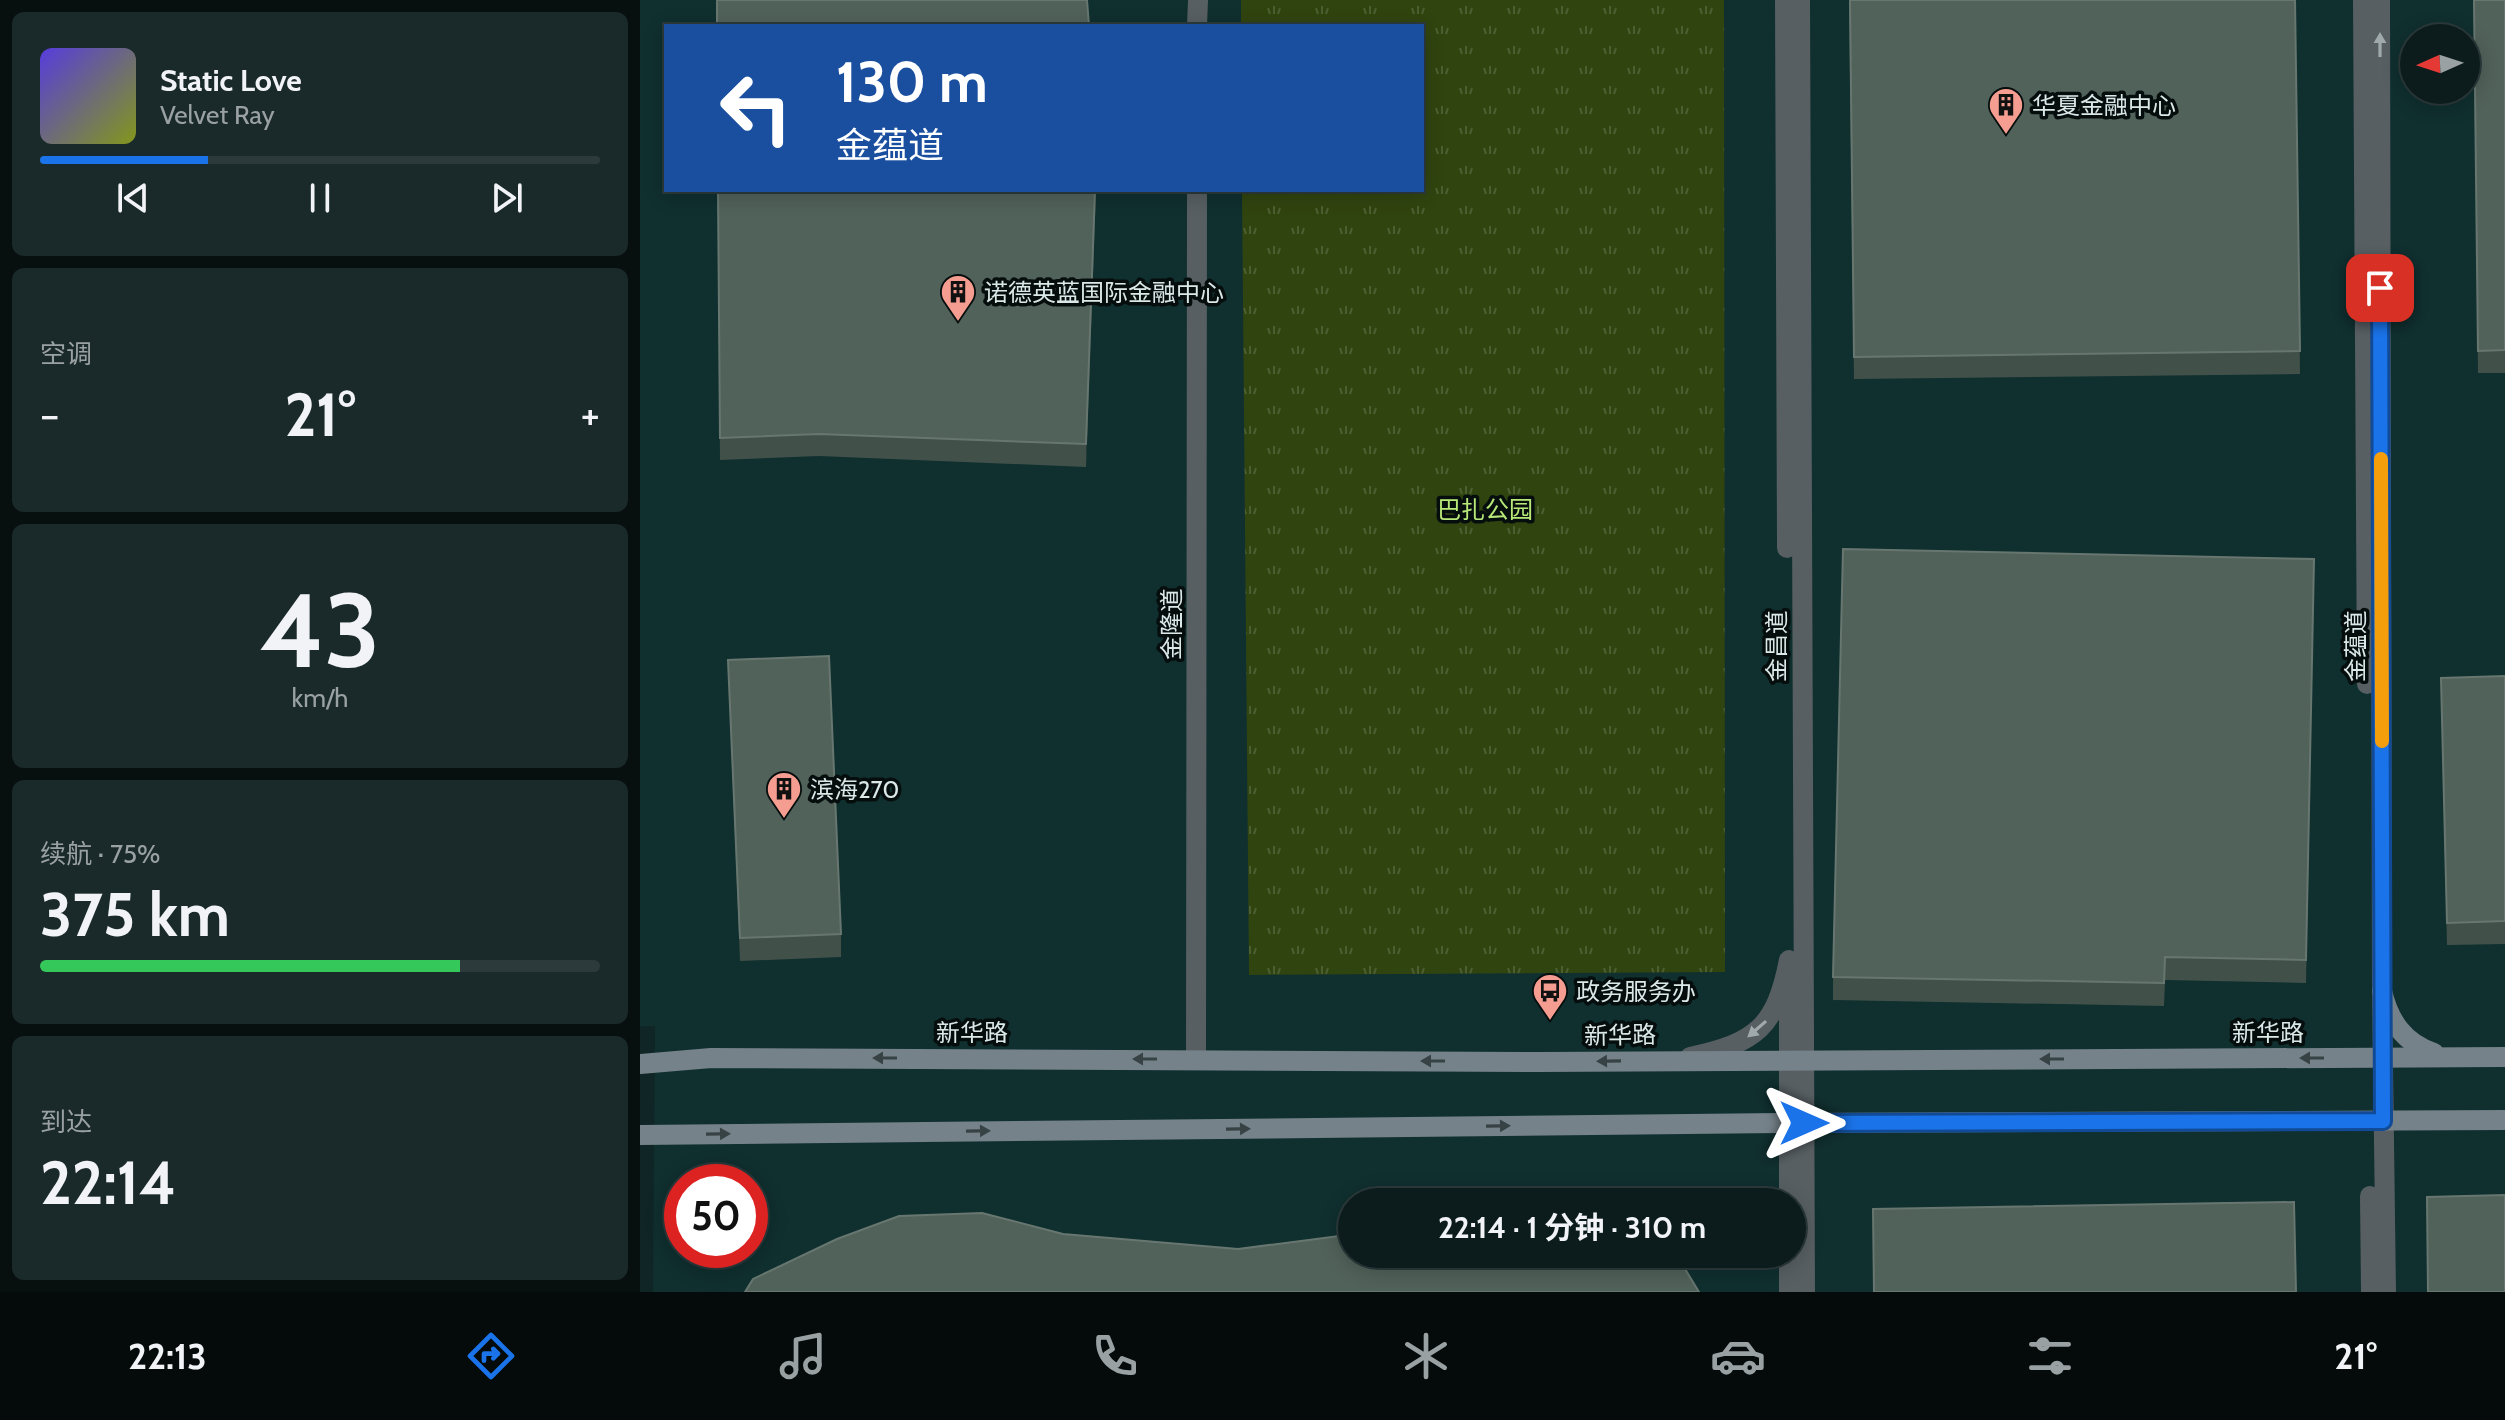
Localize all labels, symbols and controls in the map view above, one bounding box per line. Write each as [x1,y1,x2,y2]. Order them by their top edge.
north arrow [2400,24,2480,104]
map controls [2400,24,2480,104]
one-way arrow [2374,32,2386,57]
text: 130 m [836,48,988,116]
icon: left [704,56,808,160]
text: Static Love [160,62,302,99]
building icon: 华夏金融中心 [1987,86,2025,136]
place label: 华夏金融中心 [2032,91,2176,120]
text: Velvet Ray [160,99,275,131]
text: 金蕴道 [836,123,944,167]
icon: previous [111,176,155,220]
icon: pause [298,176,342,220]
icon: next [485,176,529,220]
pin [2346,254,2414,322]
icon: arrive [2358,266,2402,310]
building icon: 诺德英蓝国际金融中心 [939,273,977,323]
place label: 诺德英蓝国际金融中心 [984,278,1224,307]
text: 空调 [40,338,92,370]
text: 21° [284,378,356,451]
text: − [40,388,59,441]
text: + [581,388,600,441]
park label: 巴扎公园 [1437,495,1533,524]
text: 43 [260,567,380,693]
street label: 金隆道 [1157,588,1186,660]
street label: 金昌道 [1762,610,1791,682]
street label: 金蕴道 [2341,610,2370,682]
text: km/h [292,682,348,714]
building icon: 滨海270 [765,770,803,820]
place label: 滨海270 [810,775,899,804]
text: 续航 · 75% [40,838,160,870]
text: 375 km [40,878,230,951]
bus stop icon: 政务服务办 [1531,972,1569,1022]
place label: 政务服务办 [1576,977,1696,1006]
street label: 新华路 [936,1018,1008,1047]
street label: 新华路 [2232,1018,2304,1047]
street label: 新华路 [1584,1020,1656,1050]
one-way arrow [1748,1020,1768,1037]
one-way arrow [872,1052,897,1064]
one-way arrow [2299,1052,2324,1064]
one-way arrow [1132,1053,1157,1065]
one-way arrow [2039,1053,2064,1065]
one-way arrow [1420,1055,1445,1067]
one-way arrow [1596,1055,1621,1067]
position arrow [1762,1081,1846,1165]
text: 到达 [40,1106,92,1138]
one-way arrow [1486,1120,1511,1132]
one-way arrow [1226,1122,1251,1135]
one-way arrow [966,1125,991,1138]
one-way arrow [706,1128,731,1140]
text: 22:14 [40,1146,176,1219]
speed limit sign: 50 [664,1164,768,1268]
text: 22:14 · 1 分钟 · 310 m [1438,1209,1706,1246]
icon: directions [463,1328,519,1384]
icon: music [775,1328,831,1384]
icon: phone [1087,1328,1143,1384]
icon: climate [1398,1328,1454,1384]
icon: car [1710,1328,1766,1384]
icon: filters [2022,1328,2078,1384]
text: 22:13 [128,1334,207,1378]
text: 21° [2334,1334,2377,1378]

